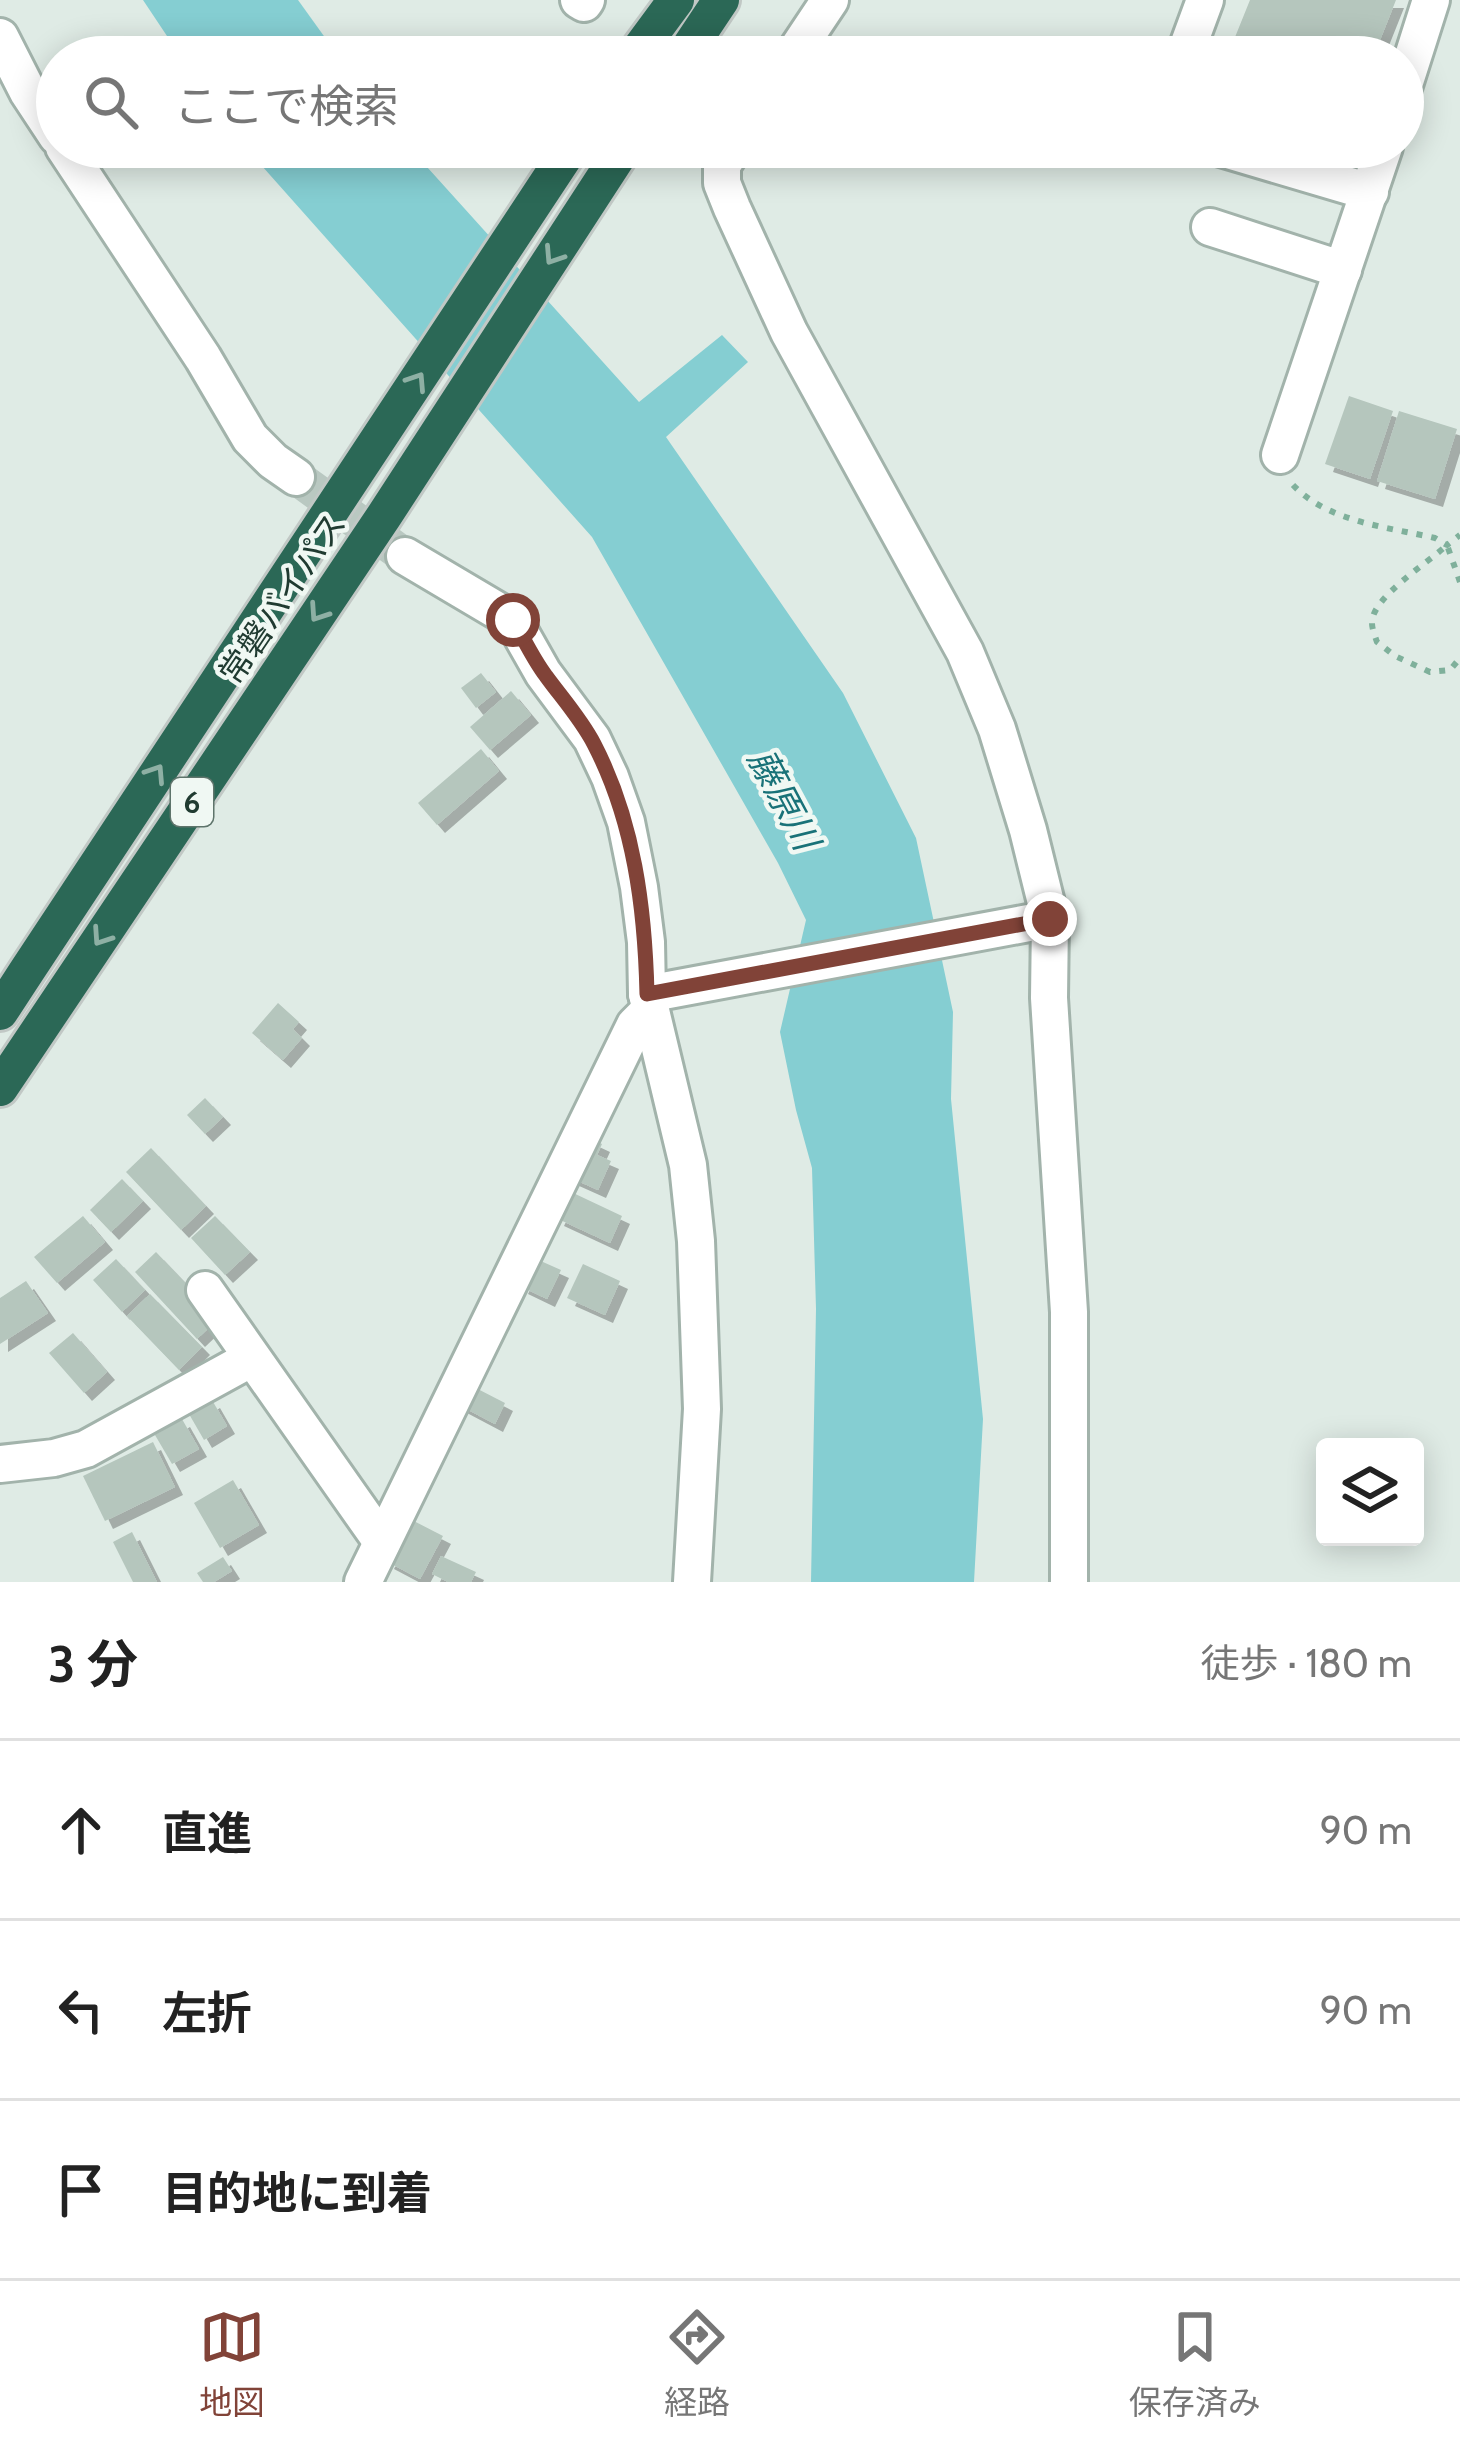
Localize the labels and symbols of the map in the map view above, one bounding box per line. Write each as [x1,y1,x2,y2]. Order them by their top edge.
one-way arrow [545,242,567,264]
one-way arrow [403,373,425,395]
street label: 常磐バイパス [210,505,354,691]
route start [486,593,540,647]
one-way arrow [311,599,333,621]
water label: 藤原川 [739,741,831,861]
one-way arrow [141,765,163,787]
road number: 6 [171,778,213,826]
route end [1023,892,1077,946]
one-way arrow [94,923,116,945]

